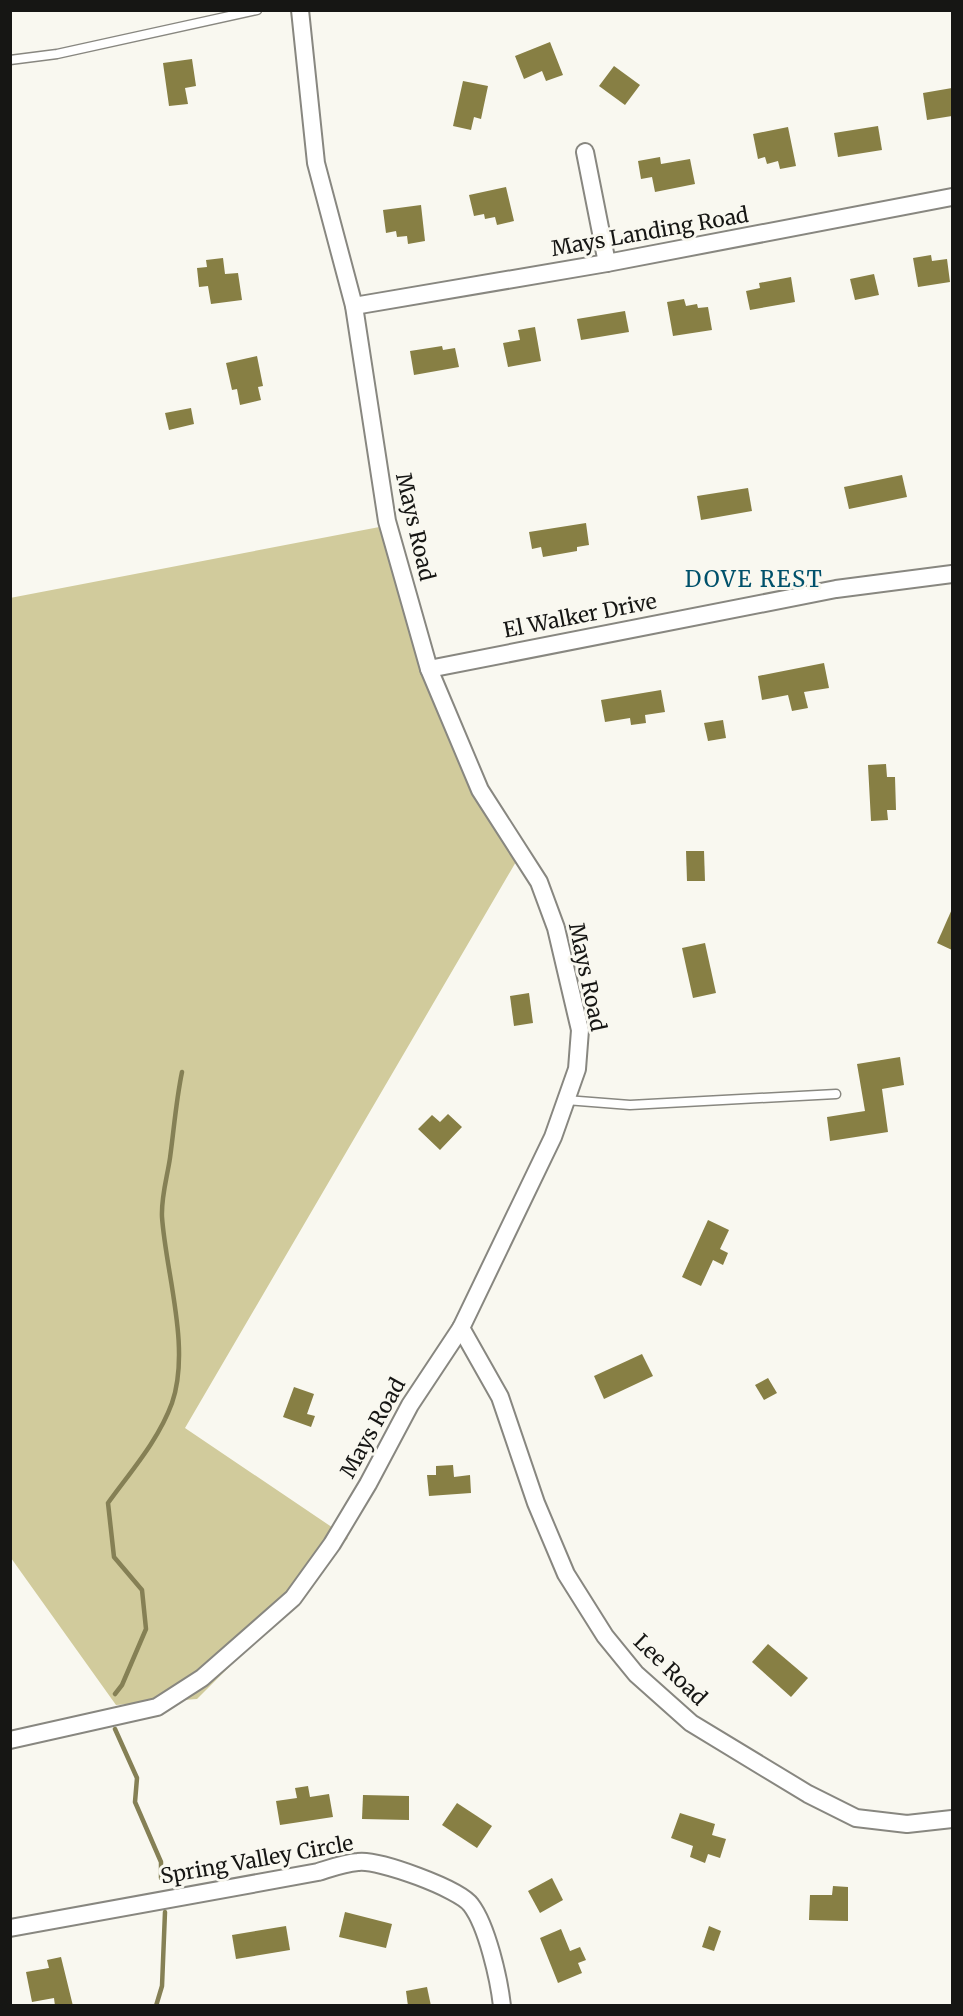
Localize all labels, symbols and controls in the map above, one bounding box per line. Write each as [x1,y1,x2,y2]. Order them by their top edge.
street label: Mays Landing Road [549,201,751,262]
street label: Mays Road [390,470,441,584]
district label: DOVE REST [685,565,823,593]
street label: El Walker Drive [501,587,659,644]
street label: Mays Road [563,920,612,1034]
street label: Mays Road [334,1373,411,1482]
street label: Lee Road [628,1628,713,1711]
street label: Spring Valley Circle [158,1829,355,1890]

